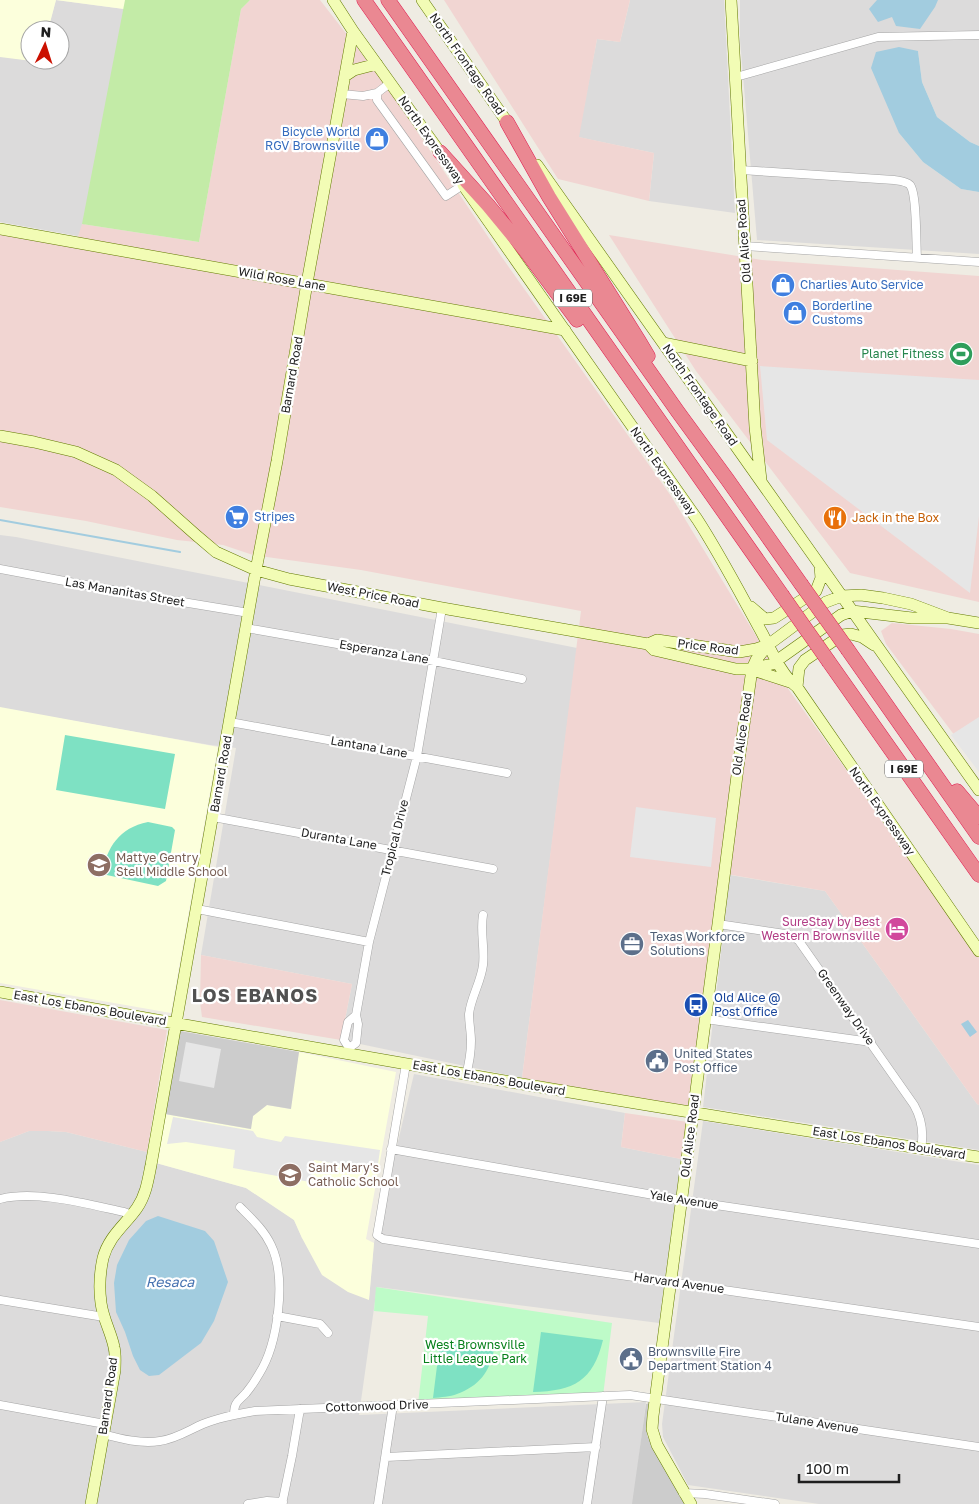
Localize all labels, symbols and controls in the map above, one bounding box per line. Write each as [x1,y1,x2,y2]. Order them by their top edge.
street label: North Frontage Road [427,10,508,118]
north arrow [20,20,70,70]
text: N [40,23,52,40]
street label: North Expressway [395,93,468,187]
place label: Bicycle World RGV Brownsville [265,124,360,153]
shop icon: Bicycle World RGV Brownsville [364,126,390,152]
street label: Old Alice Road [733,199,754,283]
street label: Wild Rose Lane [237,263,327,294]
shop icon: Charlies Auto Service [770,272,796,298]
place label: Charlies Auto Service [800,277,924,292]
road number: I 69E [554,290,592,306]
place label: Borderline Customs [812,298,872,327]
shop icon: Borderline Customs [782,300,808,326]
street label: Barnard Road [277,335,306,415]
street label: North Frontage Road [660,341,741,449]
sports icon: Planet Fitness [948,341,974,367]
place label: Planet Fitness [861,346,944,361]
street label: North Expressway [627,424,700,518]
supermarket icon: Stripes [224,504,250,530]
restaurant icon: Jack in the Box [822,505,848,531]
place label: Stripes [254,509,295,524]
place label: Jack in the Box [852,510,939,525]
street label: Las Mananitas Street [64,574,186,609]
street label: West Price Road [326,578,421,611]
street label: Price Road [677,635,740,658]
street label: Esperanza Lane [338,636,430,667]
street label: Old Alice Road [728,691,755,776]
street label: Lantana Lane [329,732,409,761]
street label: Barnard Road [206,734,235,814]
road number: I 69E [885,761,923,778]
street label: North Expressway [846,764,919,858]
street label: Tropical Drive [378,798,411,878]
street label: Duranta Lane [300,824,378,853]
place label: Mattye Gentry Stell Middle School [116,850,228,879]
school or university icon: Mattye Gentry Stell Middle School [86,852,112,878]
place label: SureStay by Best Western Brownsville [761,914,880,943]
hotel icon: SureStay by Best Western Brownsville [884,916,910,942]
place label: Texas Workforce Solutions [650,929,745,958]
office icon: Texas Workforce Solutions [619,931,645,957]
street label: Greenway Drive [815,966,878,1048]
district label: LOS EBANOS [192,984,318,1006]
street label: East Los Ebanos Boulevard [13,987,168,1028]
place label: Old Alice @ Post Office [714,990,781,1019]
bus stop icon: Old Alice @ Post Office [683,992,709,1018]
place label: United States Post Office [674,1046,753,1075]
public building icon: United States Post Office [644,1048,670,1074]
street label: East Los Ebanos Boulevard [412,1057,567,1098]
street label: Old Alice Road [677,1093,702,1178]
street label: East Los Ebanos Boulevard [811,1123,967,1162]
place label: Saint Mary's Catholic School [308,1160,399,1189]
school or university icon: Saint Mary's Catholic School [277,1162,303,1188]
street label: Yale Avenue [649,1187,720,1212]
street label: Harvard Avenue [633,1269,725,1296]
water label: Resaca [146,1273,195,1290]
park label: West Brownsville Little League Park [423,1337,527,1366]
place label: Brownsville Fire Department Station 4 [648,1344,772,1373]
public building icon: Brownsville Fire Department Station 4 [618,1346,644,1372]
street label: Barnard Road [95,1356,120,1436]
street label: Cottonwood Drive [325,1396,429,1415]
street label: Tulane Avenue [774,1409,860,1436]
scale bar [799,1452,899,1484]
text: 100 m [806,1459,849,1477]

